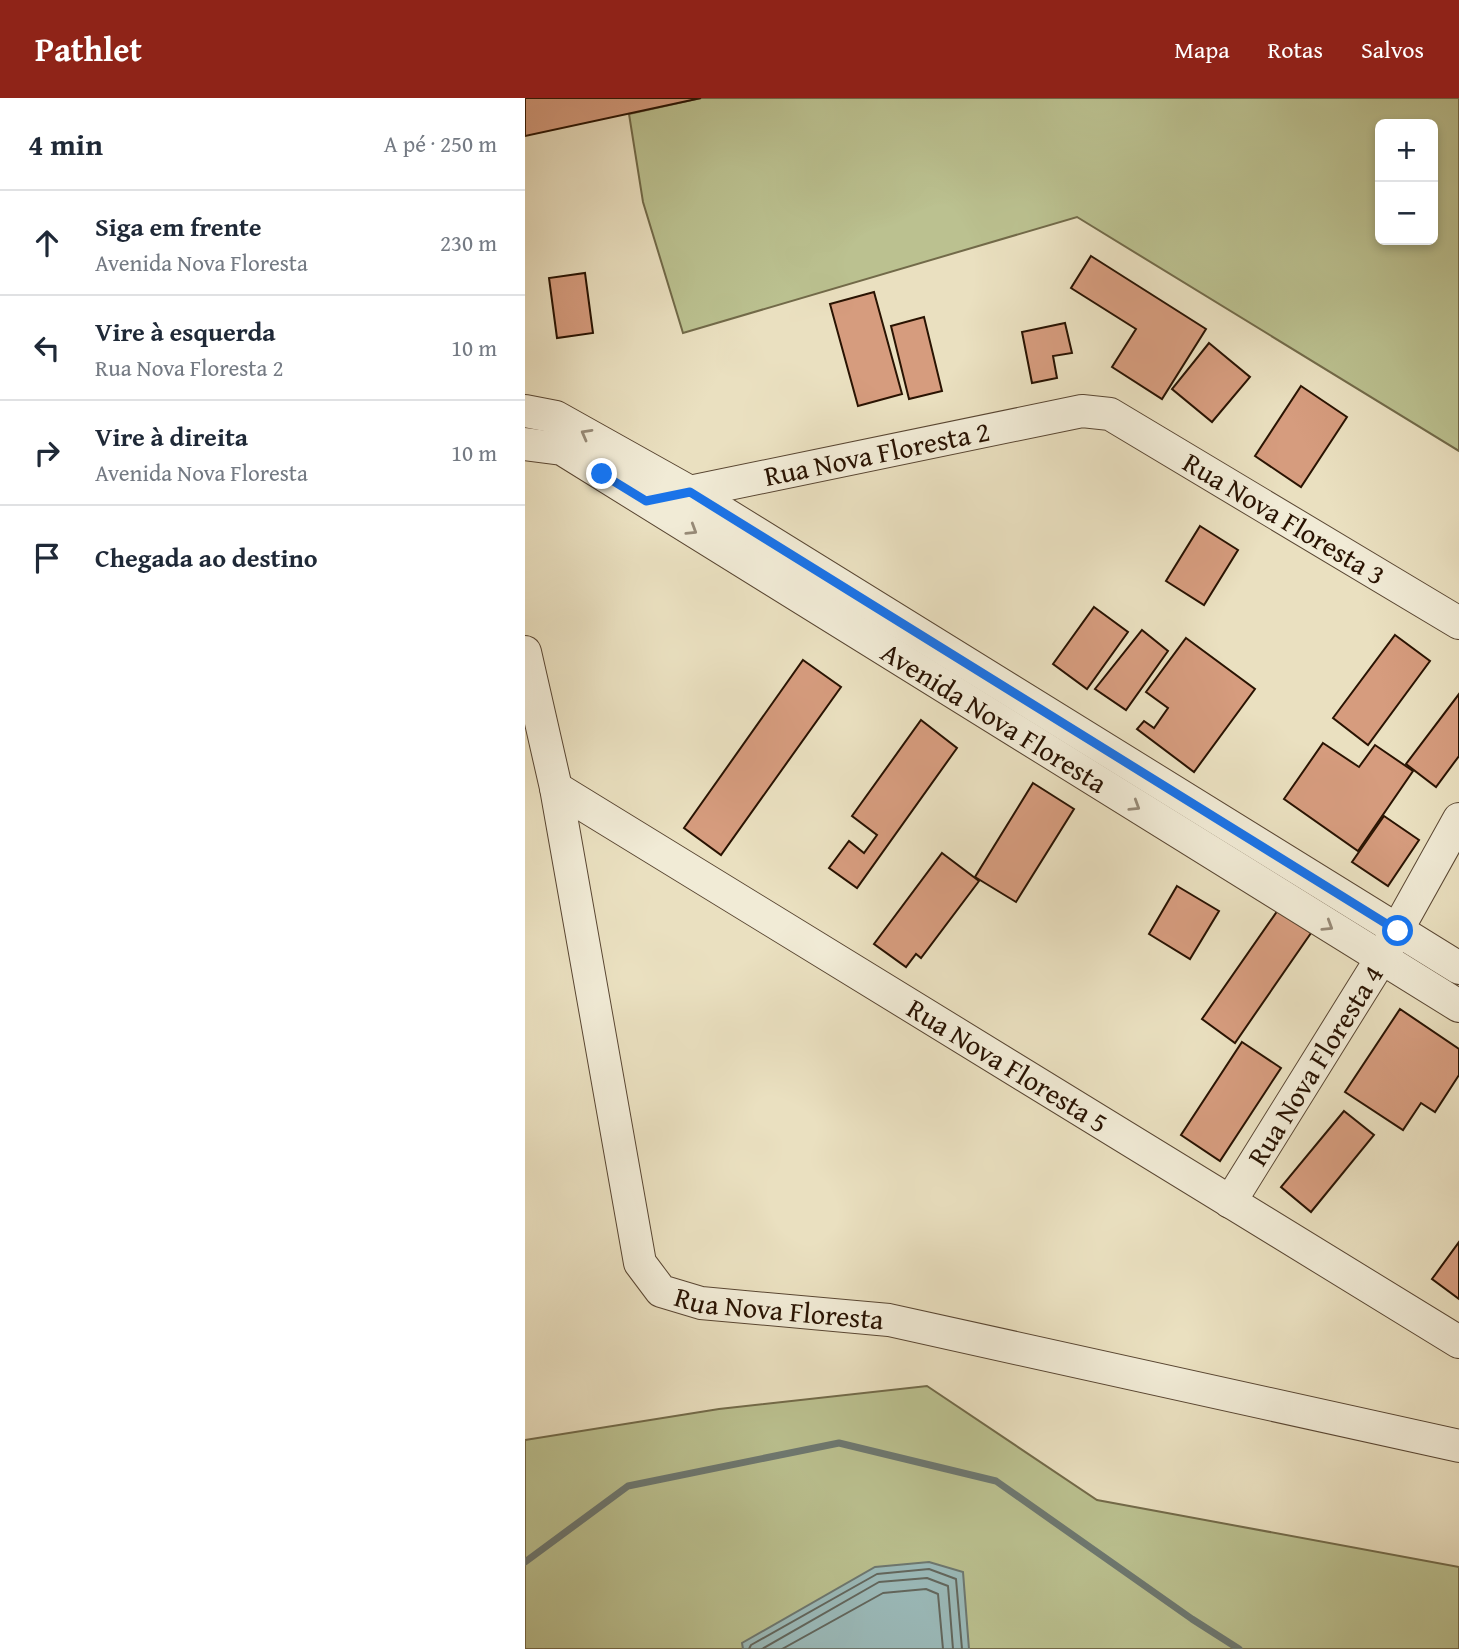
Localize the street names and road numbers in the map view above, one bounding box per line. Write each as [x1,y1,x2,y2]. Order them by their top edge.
street label: Rua Nova Floresta 2 [760,410,993,496]
street label: Rua Nova Floresta 3 [1176,441,1394,595]
street label: Avenida Nova Floresta [873,631,1116,803]
street label: Rua Nova Floresta 4 [1237,957,1393,1173]
street label: Rua Nova Floresta 5 [899,987,1117,1142]
street label: Rua Nova Floresta [670,1275,886,1339]

